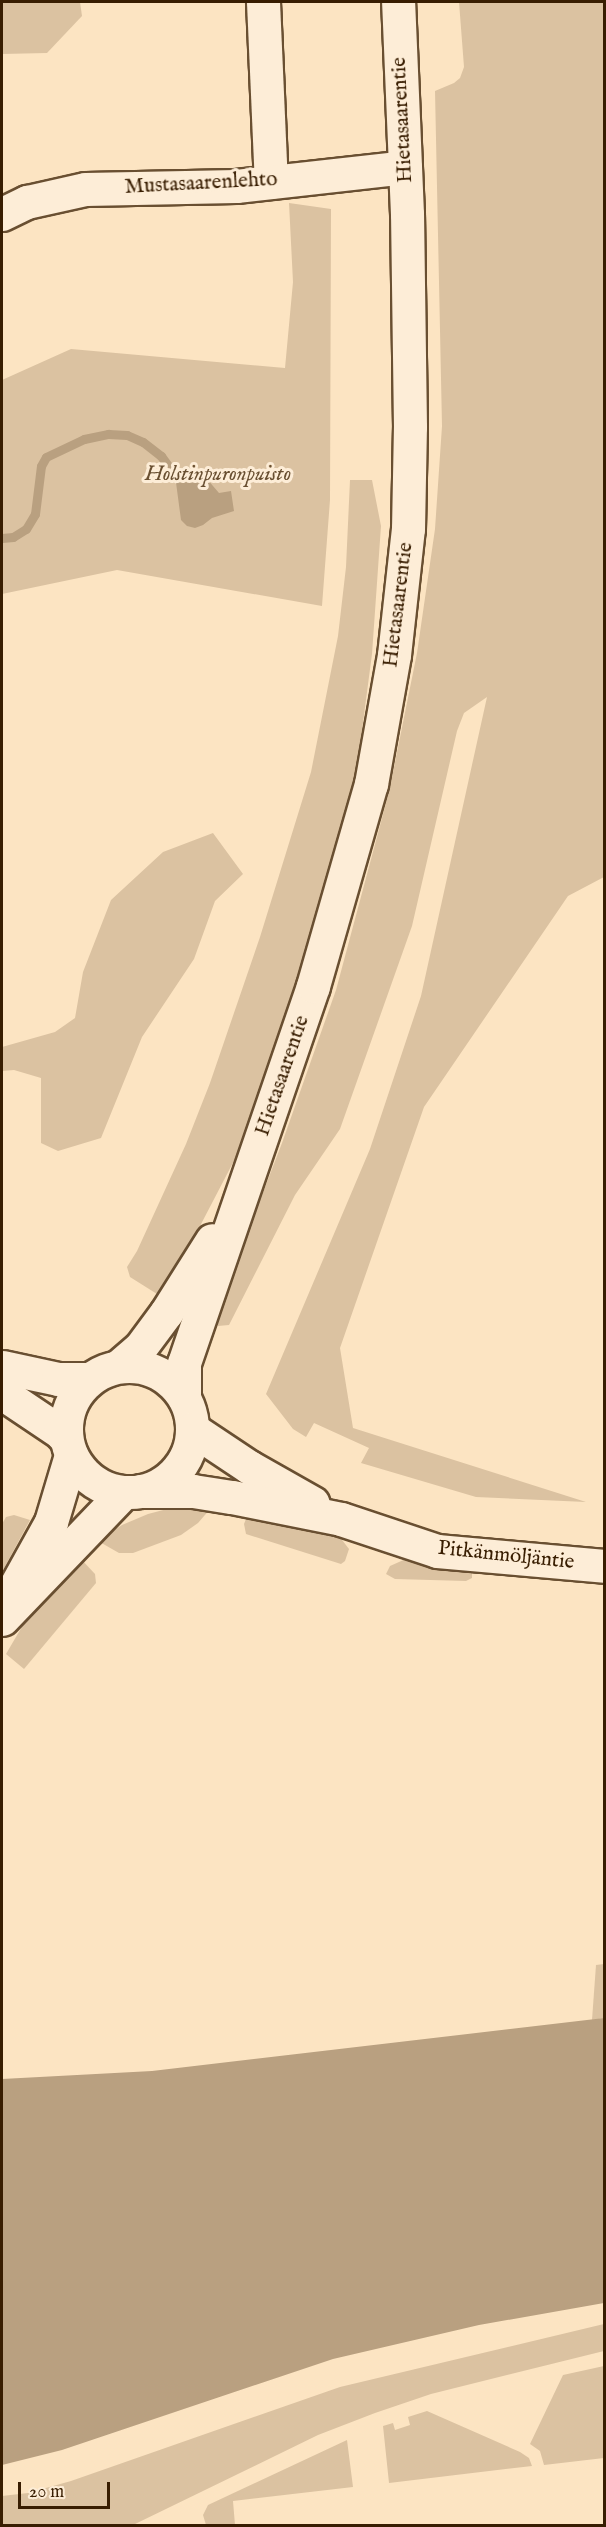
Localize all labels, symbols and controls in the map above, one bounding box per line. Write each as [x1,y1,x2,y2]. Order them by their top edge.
street label: Hietasaarentie [387,56,419,184]
street label: Mustasaarenlehto [124,167,278,201]
park label: Holstinpuronpuisto [145,462,291,488]
street label: Hietasaarentie [379,541,419,669]
street label: Hietasaarentie [251,1012,315,1140]
street label: Pitkänmöljäntie [437,1536,575,1576]
scale bar [21,2470,112,2508]
text: 20 m [29,2481,64,2504]

